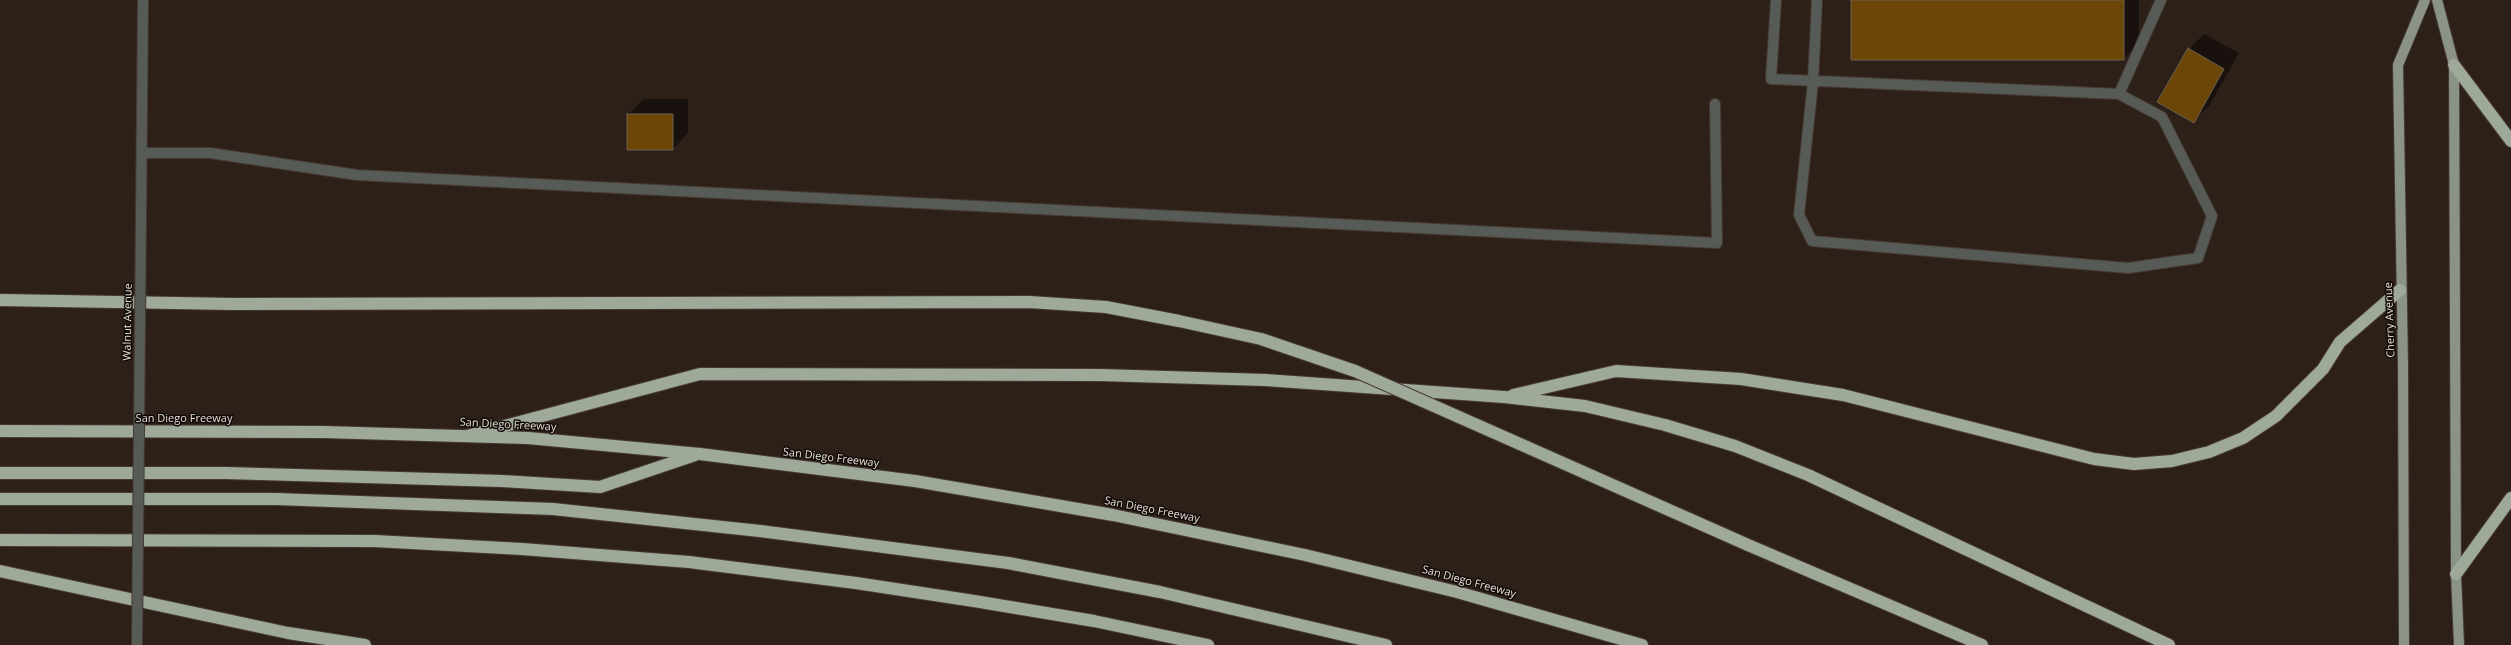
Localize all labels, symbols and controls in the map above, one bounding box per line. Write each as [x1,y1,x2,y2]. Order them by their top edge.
street label: Cherry Avenue [2382,282,2398,358]
street label: Walnut Avenue [121,283,135,361]
street label: San Diego Freeway [136,412,232,426]
street label: San Diego Freeway [459,416,557,434]
street label: San Diego Freeway [782,446,880,470]
street label: San Diego Freeway [1103,494,1201,526]
street label: San Diego Freeway [1421,563,1517,601]

